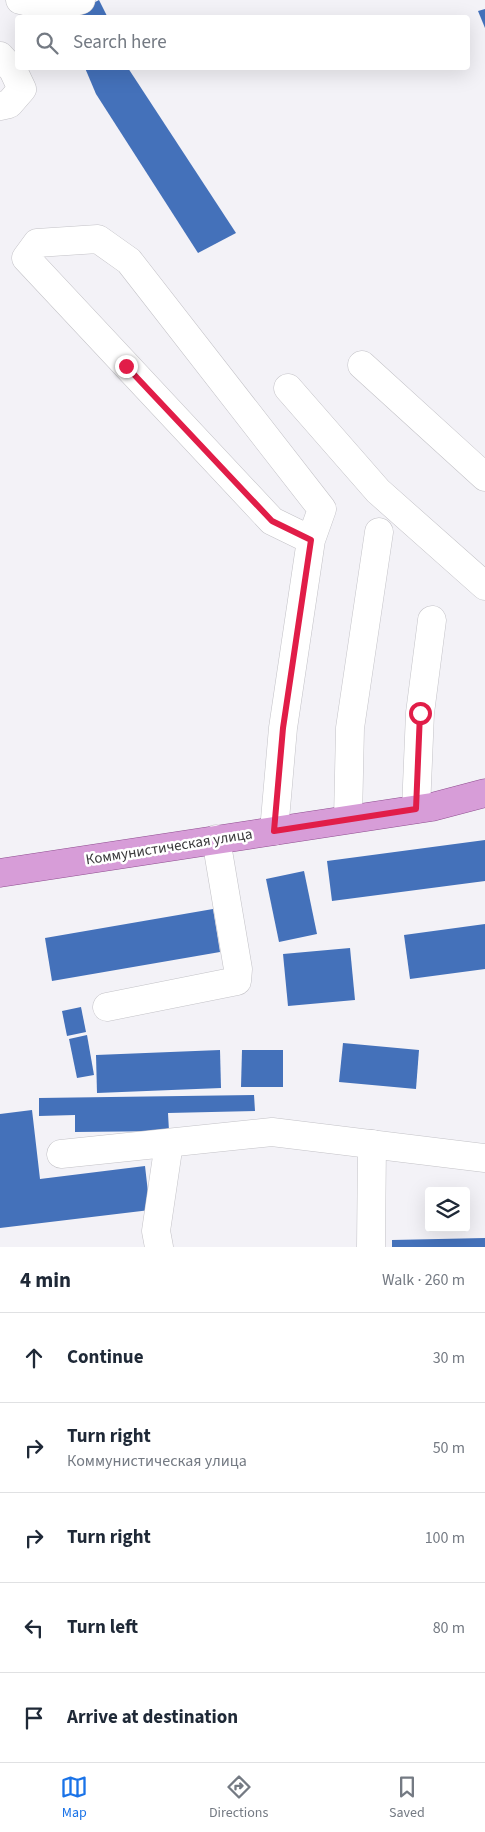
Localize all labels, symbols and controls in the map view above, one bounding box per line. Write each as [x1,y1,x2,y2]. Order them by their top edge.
search box [15,15,470,70]
icon: search [33,29,61,57]
text: Search here [73,29,167,56]
route end [115,355,138,378]
route start [409,702,432,725]
street label: Коммунистическая улица [84,823,254,871]
map controls [425,1187,470,1232]
button: layers [425,1187,470,1232]
text: 4 min [20,1265,71,1295]
text: Walk · 260 m [382,1269,465,1291]
icon: ahead [20,1344,48,1372]
text: Continue [67,1344,144,1371]
text: 30 m [433,1347,465,1369]
text: Turn right [67,1423,151,1450]
icon: right [20,1434,48,1462]
text: 50 m [433,1437,465,1459]
text: Коммунистическая улица [67,1450,247,1472]
icon: right [20,1524,48,1552]
text: Turn right [67,1524,151,1551]
text: 100 m [425,1527,465,1549]
icon: left [20,1614,48,1642]
text: Turn left [67,1614,138,1641]
text: 80 m [433,1617,465,1639]
icon: arrive [20,1704,48,1732]
text: Arrive at destination [67,1704,238,1731]
tab: Map [60,1773,88,1823]
tab: Directions [209,1773,268,1823]
tab: Saved [389,1773,425,1823]

